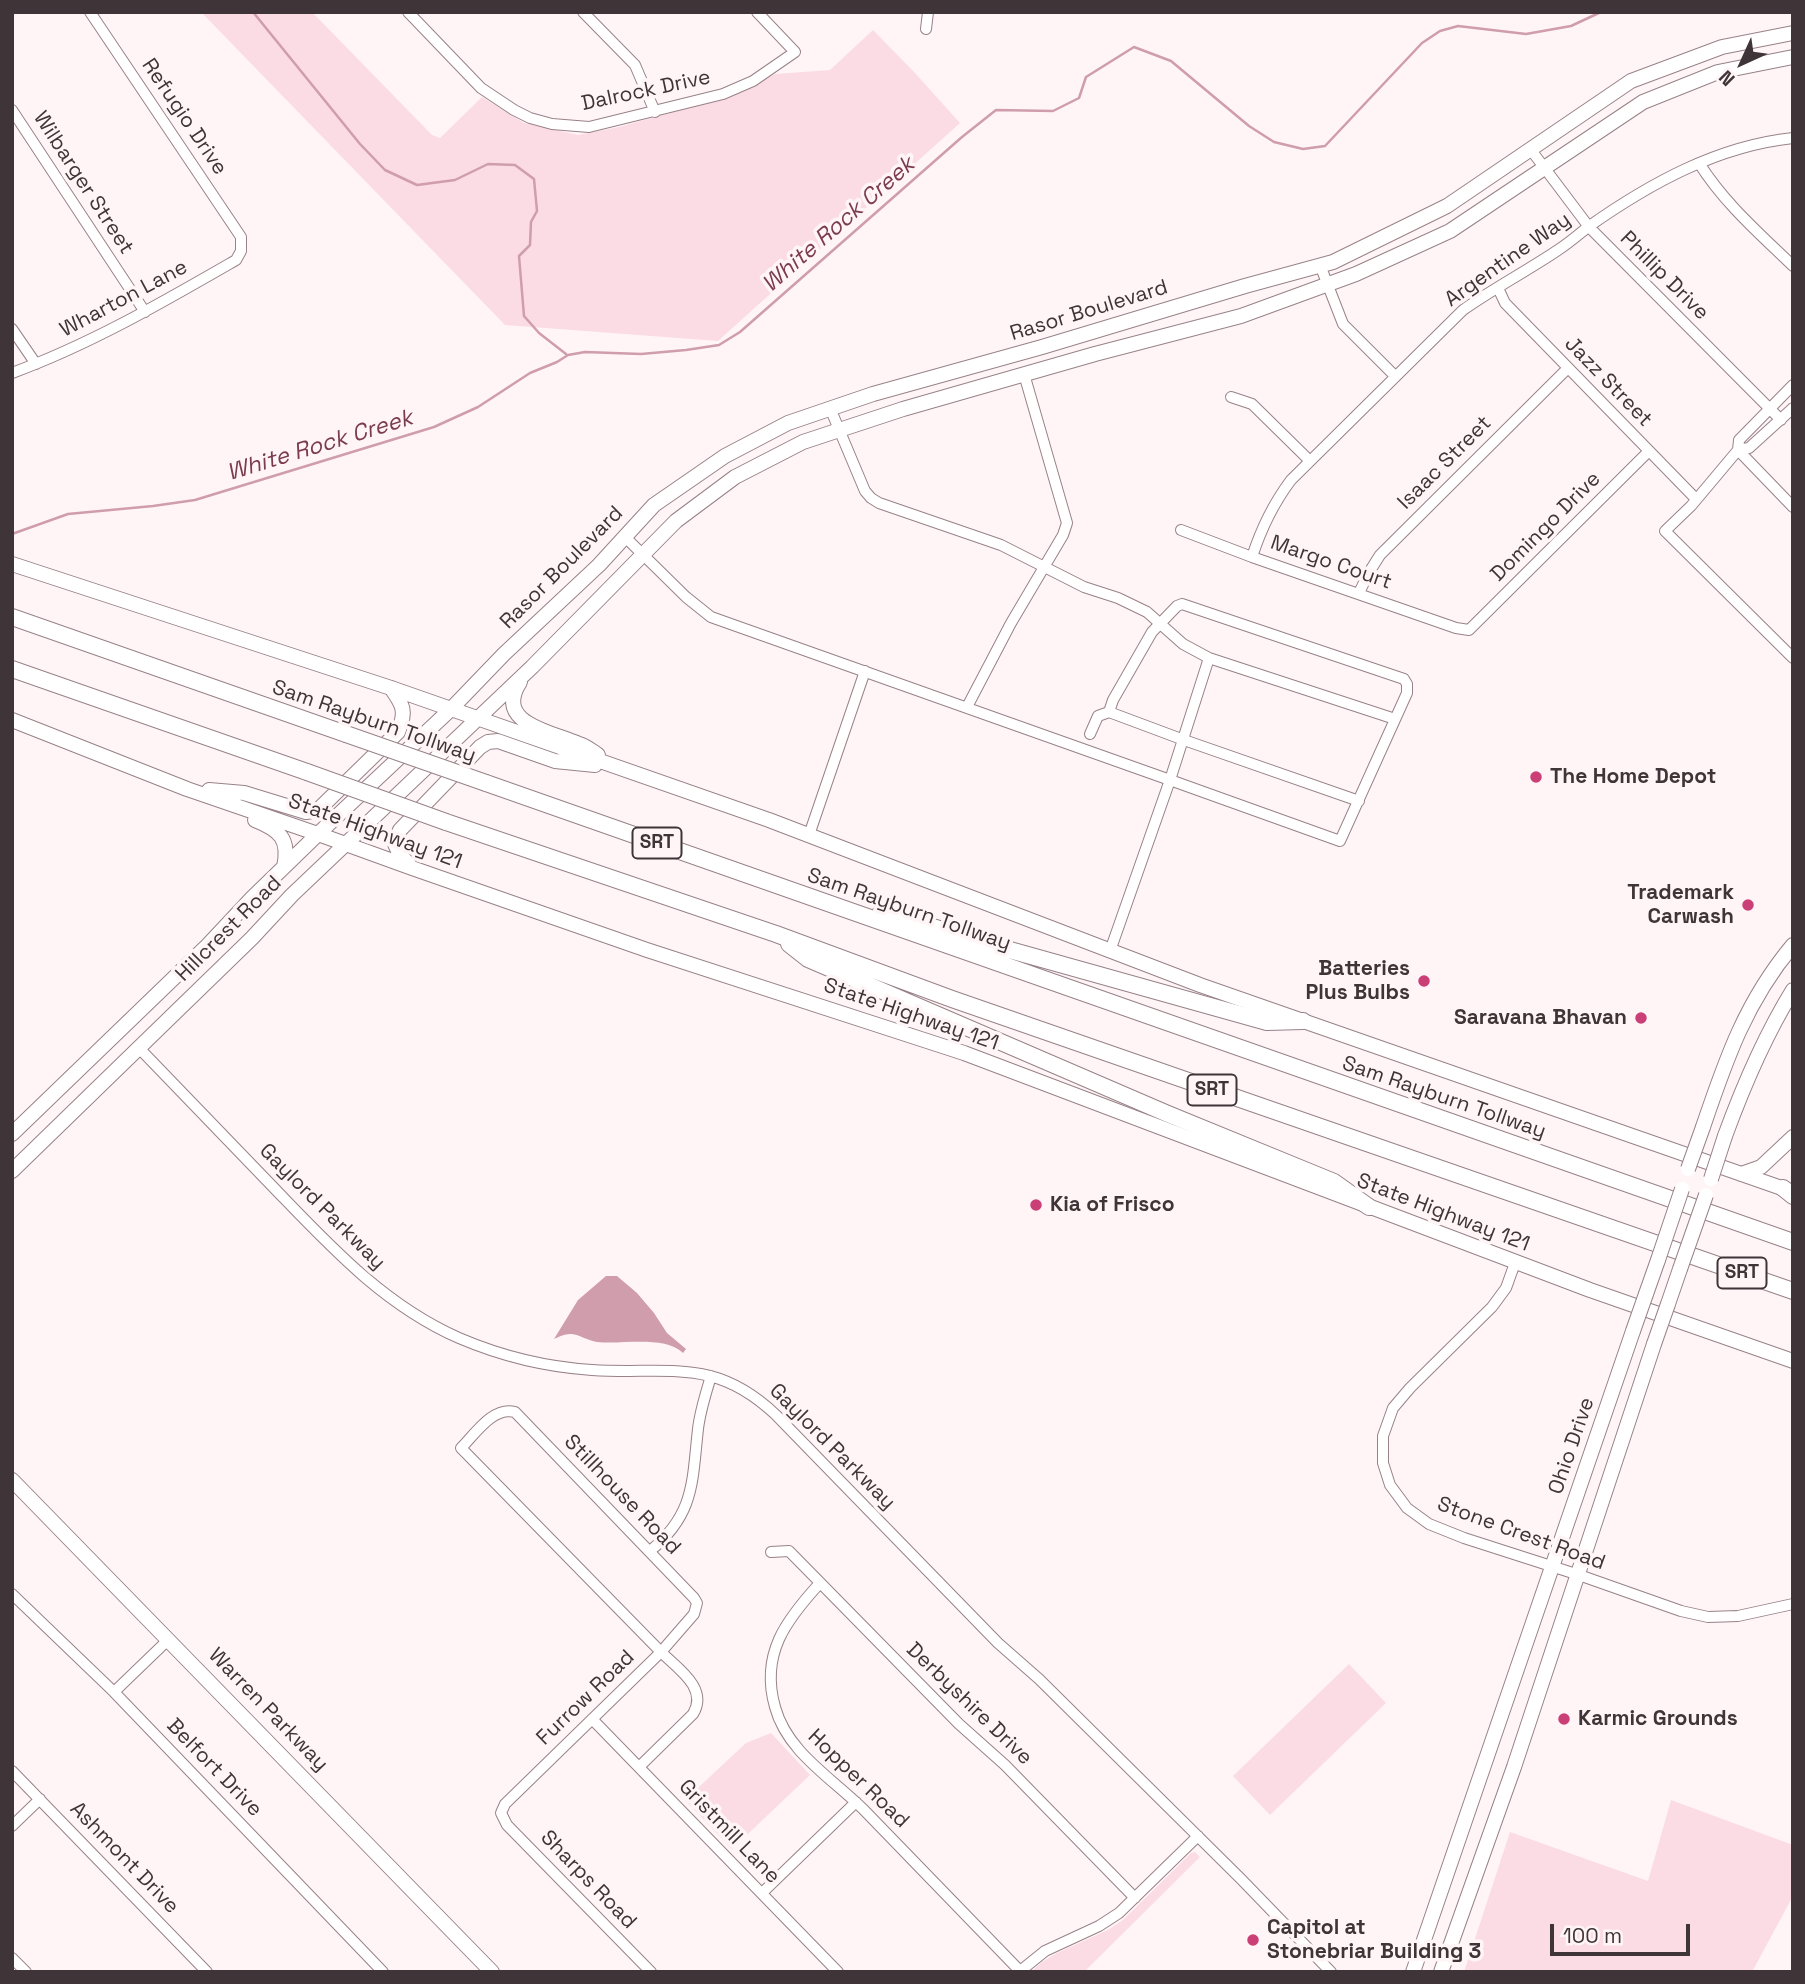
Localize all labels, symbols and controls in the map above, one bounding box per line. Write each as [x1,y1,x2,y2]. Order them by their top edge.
north arrow [1707,28,1777,98]
street label: Refugio Drive [136,54,232,180]
street label: Dalrock Drive [579,65,713,117]
text: N [1713,65,1740,92]
street label: Wilbarger Street [27,107,139,259]
water label: White Rock Creek [757,151,921,299]
street label: Argentine Way [1440,207,1576,313]
street label: Phillip Drive [1614,226,1714,326]
street label: Wharton Lane [56,255,192,343]
street label: Rasor Boulevard [1007,275,1171,347]
street label: Jazz Street [1559,332,1657,432]
water label: White Rock Creek [224,405,416,487]
street label: Isaac Street [1393,411,1497,515]
street label: Domingo Drive [1486,467,1606,587]
street label: Rasor Boulevard [495,501,629,635]
street label: Margo Court [1267,530,1395,596]
street label: Sam Rayburn Tollway [269,675,479,769]
place label: The Home Depot [1550,764,1716,790]
marker: The Home Depot [1528,769,1544,785]
street label: State Highway 121 [285,789,465,875]
road number: SRT [632,828,682,858]
street label: Sam Rayburn Tollway [804,863,1014,957]
street label: Hillcrest Road [171,871,287,987]
place label: Trademark Carwash [1627,880,1734,930]
marker: Trademark Carwash [1740,897,1756,913]
place label: Batteries Plus Bulbs [1306,956,1410,1006]
street label: State Highway 121 [820,973,1002,1057]
marker: Batteries Plus Bulbs [1416,973,1432,989]
place label: Saravana Bhavan [1454,1005,1627,1031]
marker: Saravana Bhavan [1633,1010,1649,1026]
street label: Sam Rayburn Tollway [1339,1051,1549,1145]
road number: SRT [1188,1074,1236,1106]
street label: Gaylord Parkway [254,1139,390,1275]
street label: State Highway 121 [1353,1168,1533,1258]
place label: Kia of Frisco [1050,1192,1174,1218]
marker: Kia of Frisco [1028,1197,1044,1213]
road number: SRT [1718,1258,1766,1288]
street label: Gaylord Parkway [764,1379,900,1515]
street label: Ohio Drive [1544,1394,1600,1498]
street label: Stillhouse Road [558,1430,686,1560]
street label: Stone Crest Road [1434,1492,1608,1576]
street label: Derbyshire Drive [901,1637,1037,1771]
street label: Warren Parkway [203,1643,333,1777]
street label: Furrow Road [532,1645,640,1751]
place label: Karmic Grounds [1578,1706,1738,1732]
marker: Karmic Grounds [1556,1711,1572,1727]
street label: Belfort Drive [161,1714,267,1822]
street label: Hopper Road [802,1724,914,1834]
street label: Gristmill Lane [673,1775,785,1889]
street label: Ashmont Drive [64,1797,184,1919]
street label: Sharps Road [535,1825,641,1935]
scale bar [1553,1910,1693,1954]
place label: Capitol at Stonebriar Building 3 [1267,1915,1481,1965]
text: 100 m [1563,1922,1622,1949]
marker: Capitol at Stonebriar Building 3 [1245,1932,1261,1948]

